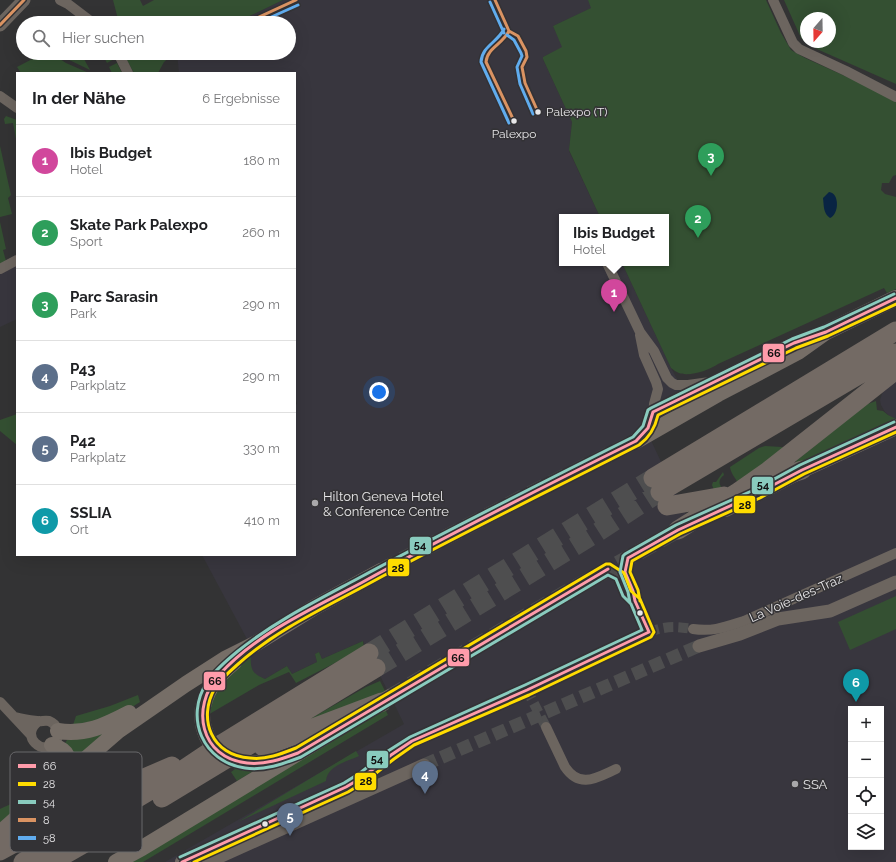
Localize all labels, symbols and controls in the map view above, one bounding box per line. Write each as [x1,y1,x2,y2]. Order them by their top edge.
north arrow [800,12,836,48]
search box [16,16,296,60]
icon: search [30,27,52,49]
text: Hier suchen [62,29,145,47]
text: In der Nähe [32,88,126,108]
text: 6 Ergebnisse [202,91,280,106]
place label: Palexpo (T) [546,105,607,119]
marker: Palexpo (T) [533,107,543,117]
marker: Palexpo [509,116,519,126]
place label: Palexpo [492,127,536,141]
pin: 3 [698,143,724,176]
text: Ibis Budget [70,144,152,162]
text: 1 [42,153,48,168]
text: 180 m [244,153,280,168]
text: Hotel [70,162,103,177]
pin: 2 [685,205,711,238]
popup [559,214,669,266]
text: Skate Park Palexpo [70,216,208,234]
text: Ibis Budget [573,224,655,242]
text: 2 [41,225,49,240]
text: 260 m [242,225,280,240]
text: Sport [70,234,103,249]
text: Hotel [573,242,606,257]
pin: 1 [601,279,627,312]
text: Parc Sarasin [70,288,158,306]
text: 3 [41,297,49,312]
text: 290 m [242,297,280,312]
text: Park [70,306,97,321]
line badge: 66 [762,343,785,363]
text: 66 [767,347,781,360]
text: P43 [70,360,96,378]
text: 4 [41,369,49,384]
text: 290 m [242,369,280,384]
text: Parkplatz [70,378,126,393]
your location [369,382,389,402]
text: P42 [70,432,96,450]
text: 5 [41,441,49,456]
text: 330 m [243,441,280,456]
text: Parkplatz [70,450,126,465]
line badge: 54 [751,476,774,495]
text: 54 [757,479,769,492]
place label: Hilton Geneva Hotel & Conference Centre [323,489,449,519]
line badge: 28 [733,495,756,514]
marker: Hilton Geneva Hotel & Conference Centre [310,498,320,508]
text: 28 [739,499,752,512]
text: SSLIA [70,504,112,522]
text: 6 [41,513,49,528]
text: 410 m [244,513,280,528]
text: Ort [70,522,89,537]
line badge: 54 [409,536,432,555]
text: 54 [414,539,426,552]
line badge: 28 [387,558,410,577]
text: 28 [392,562,405,575]
street label: La Voie-des-Traz [747,571,845,625]
unlabelled marker [635,608,645,618]
line badge: 66 [447,648,470,667]
text: 66 [451,652,465,665]
pin: 6 [843,669,869,702]
line badge: 66 [203,671,226,691]
text: 66 [208,675,222,688]
map controls [848,706,884,850]
button: + [848,706,884,742]
button: − [848,742,884,778]
line badge: 54 [366,750,389,769]
legend [10,752,142,852]
text: 54 [371,753,383,766]
text: 66 [43,760,57,773]
pin: 4 [412,761,438,794]
line badge: 28 [354,772,377,791]
text: 28 [360,775,373,788]
place label: SSA [803,777,828,792]
text: 28 [43,778,55,791]
button: locate [848,778,884,814]
marker: SSA [790,779,800,789]
text: 54 [43,796,55,809]
pin: 5 [277,803,303,836]
text: 8 [43,814,50,827]
button: layers [848,814,884,850]
unlabelled marker [260,819,270,829]
text: 58 [43,832,56,845]

